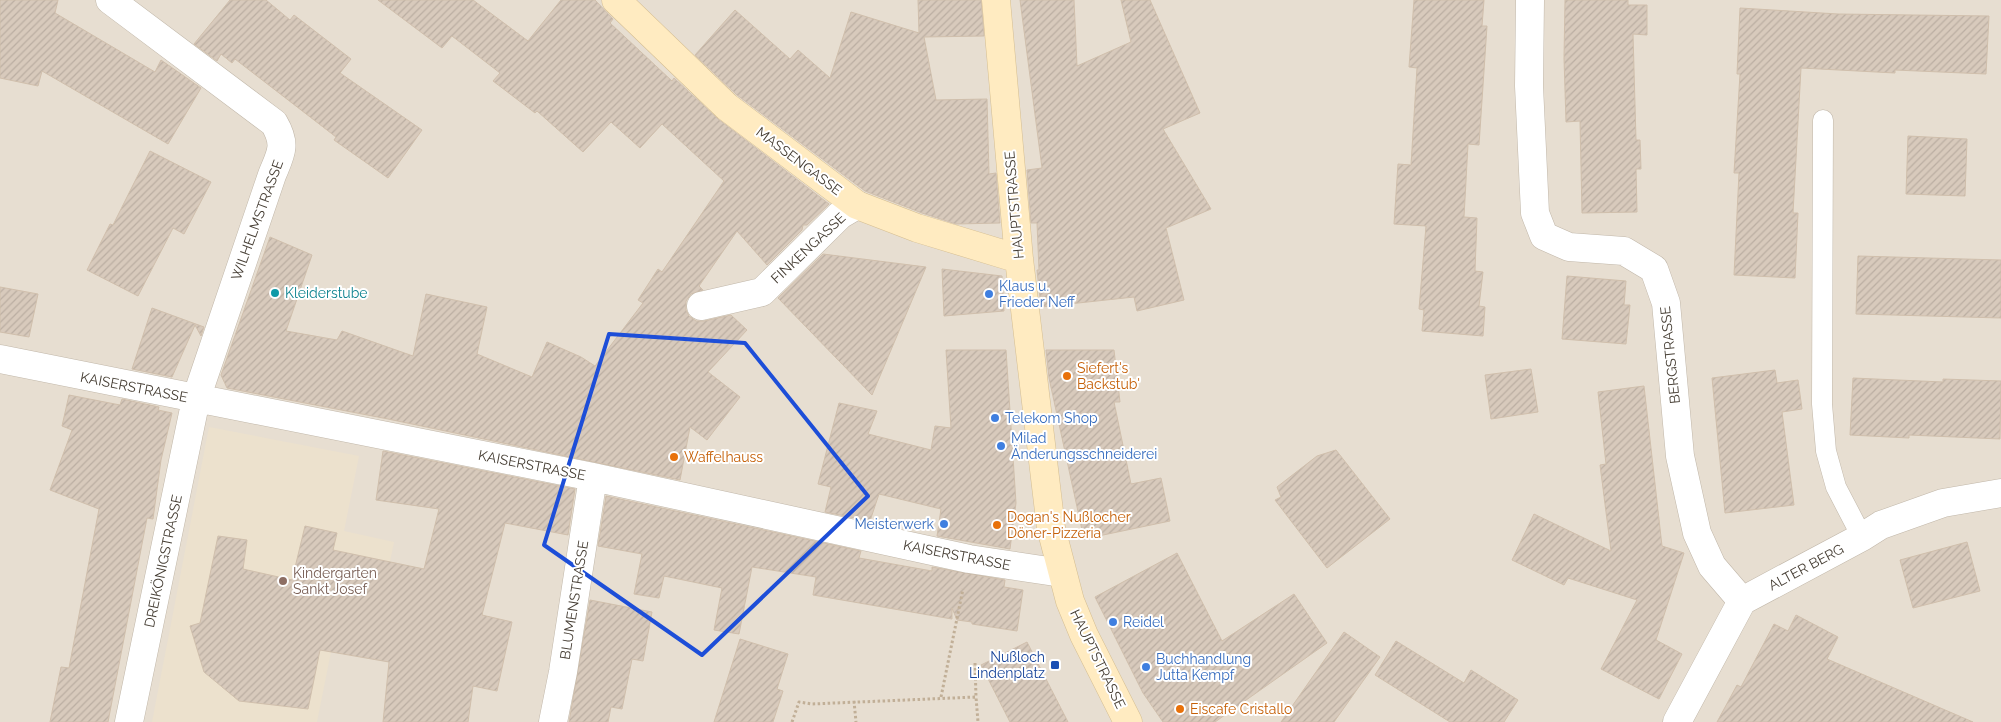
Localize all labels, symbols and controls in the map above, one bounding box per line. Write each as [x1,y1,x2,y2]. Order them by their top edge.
street label: MASSENGASSE [753,124,845,198]
street label: HAUPTSTRASSE [1001,150,1027,260]
street label: WILHELMSTRASSE [228,158,286,282]
street label: FINKENGASSE [768,210,848,286]
place label: Klaus u. Frieder Neff [999,278,1076,310]
place label: Kleiderstube [285,285,368,301]
marker: Kleiderstube [269,287,281,299]
marker: Klaus u. Frieder Neff [983,288,995,300]
street label: BERGSTRASSE [1657,305,1683,405]
place label: Siefert's Backstub' [1077,360,1140,392]
street label: KAISERSTRASSE [79,369,189,405]
marker: Siefert's Backstub' [1061,370,1073,382]
place label: Telekom Shop [1005,410,1098,426]
marker: Telekom Shop [989,412,1001,424]
place label: Milad Änderungsschneiderei [1011,430,1157,462]
marker: Milad Änderungsschneiderei [995,440,1007,452]
street label: KAISERSTRASSE [477,447,587,483]
place label: Waffelhauss [684,449,763,465]
marker: Waffelhauss [668,451,680,463]
street label: DREIKÖNIGSTRASSE [139,493,185,629]
place label: Dogan's Nußlocher Döner-Pizzeria [1007,509,1131,541]
place label: Meisterwerk [854,516,935,532]
marker: Meisterwerk [938,518,950,530]
marker: Dogan's Nußlocher Döner-Pizzeria [991,519,1003,531]
street label: KAISERSTRASSE [902,537,1012,573]
street label: BLUMENSTRASSE [557,539,591,661]
street label: ALTER BERG [1766,540,1846,594]
place label: Kindergarten Sankt Josef [293,565,377,597]
marker: Kindergarten Sankt Josef [277,575,289,587]
street label: HAUPTSTRASSE [1067,607,1129,711]
place label: Reidel [1123,614,1164,630]
marker: Reidel [1107,616,1119,628]
place label: Nußloch Lindenplatz [969,649,1045,681]
place label: Buchhandlung Jutta Kempf [1156,651,1251,683]
marker: Nußloch Lindenplatz [1049,659,1061,671]
marker: Buchhandlung Jutta Kempf [1140,661,1152,673]
place label: Eiscafe Cristallo [1190,701,1292,717]
marker: Eiscafe Cristallo [1174,703,1186,715]

